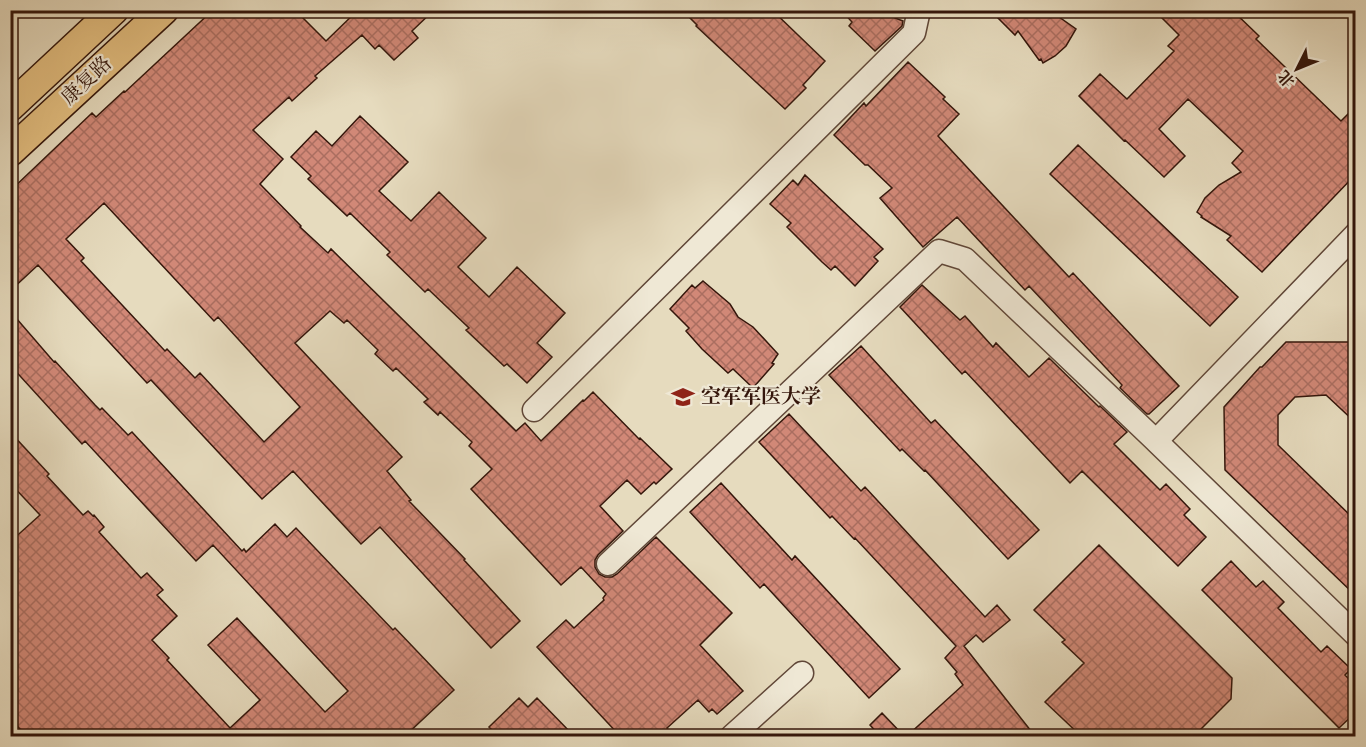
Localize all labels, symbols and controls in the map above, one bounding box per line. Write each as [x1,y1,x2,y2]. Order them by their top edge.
north arrow [1267,39,1327,99]
street label: 康复路 [57,51,117,111]
text: 北 [1274,66,1300,91]
school or university icon: 空军军医大学 [670,384,696,410]
place label: 空军军医大学 [701,385,821,410]

